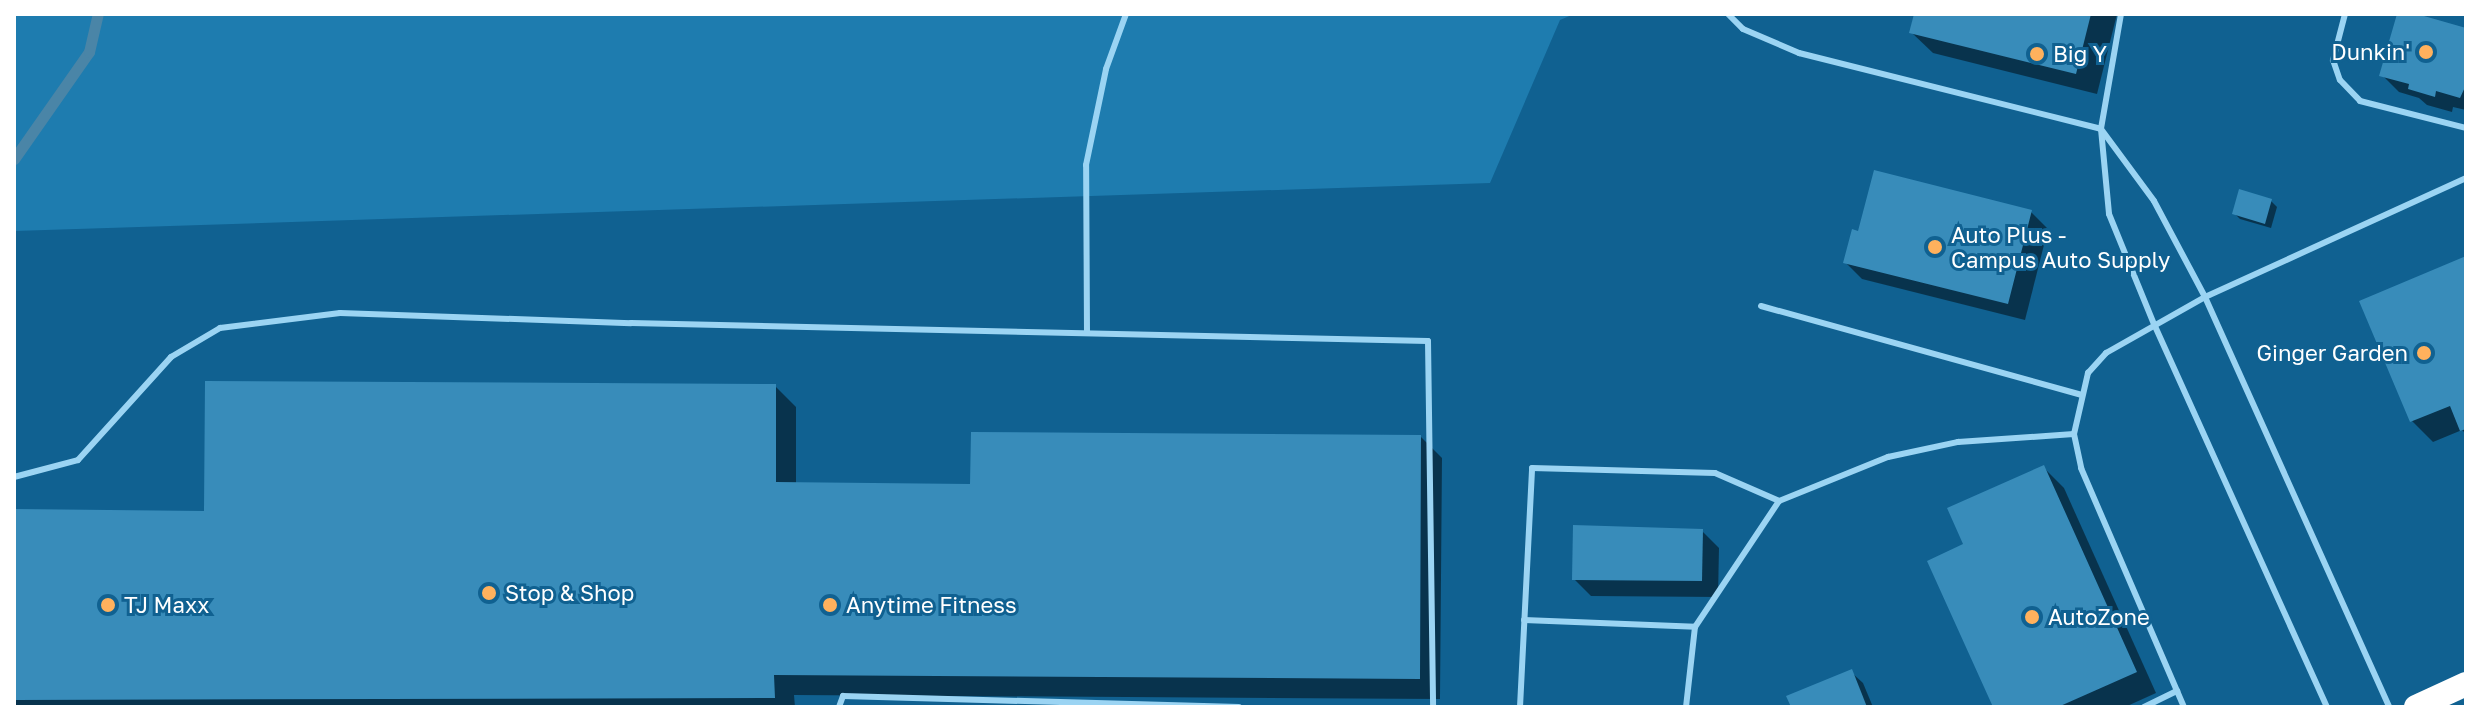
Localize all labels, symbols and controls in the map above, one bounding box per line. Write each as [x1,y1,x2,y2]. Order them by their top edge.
place label: Dunkin' [2331,39,2410,65]
place label: Big Y [2053,41,2107,67]
marker: Dunkin' [2417,43,2435,61]
marker: Big Y [2028,45,2046,63]
place label: Auto Plus - Campus Auto Supply [1951,221,2170,272]
marker: Auto Plus - Campus Auto Supply [1926,238,1944,256]
place label: Ginger Garden [2257,340,2408,366]
marker: Ginger Garden [2415,344,2433,362]
place label: Stop & Shop [505,580,634,606]
marker: Stop & Shop [480,584,498,602]
place label: TJ Maxx [124,592,209,618]
place label: Anytime Fitness [846,592,1017,618]
marker: TJ Maxx [99,596,117,614]
marker: Anytime Fitness [821,596,839,614]
place label: AutoZone [2048,604,2150,630]
marker: AutoZone [2023,608,2041,626]

